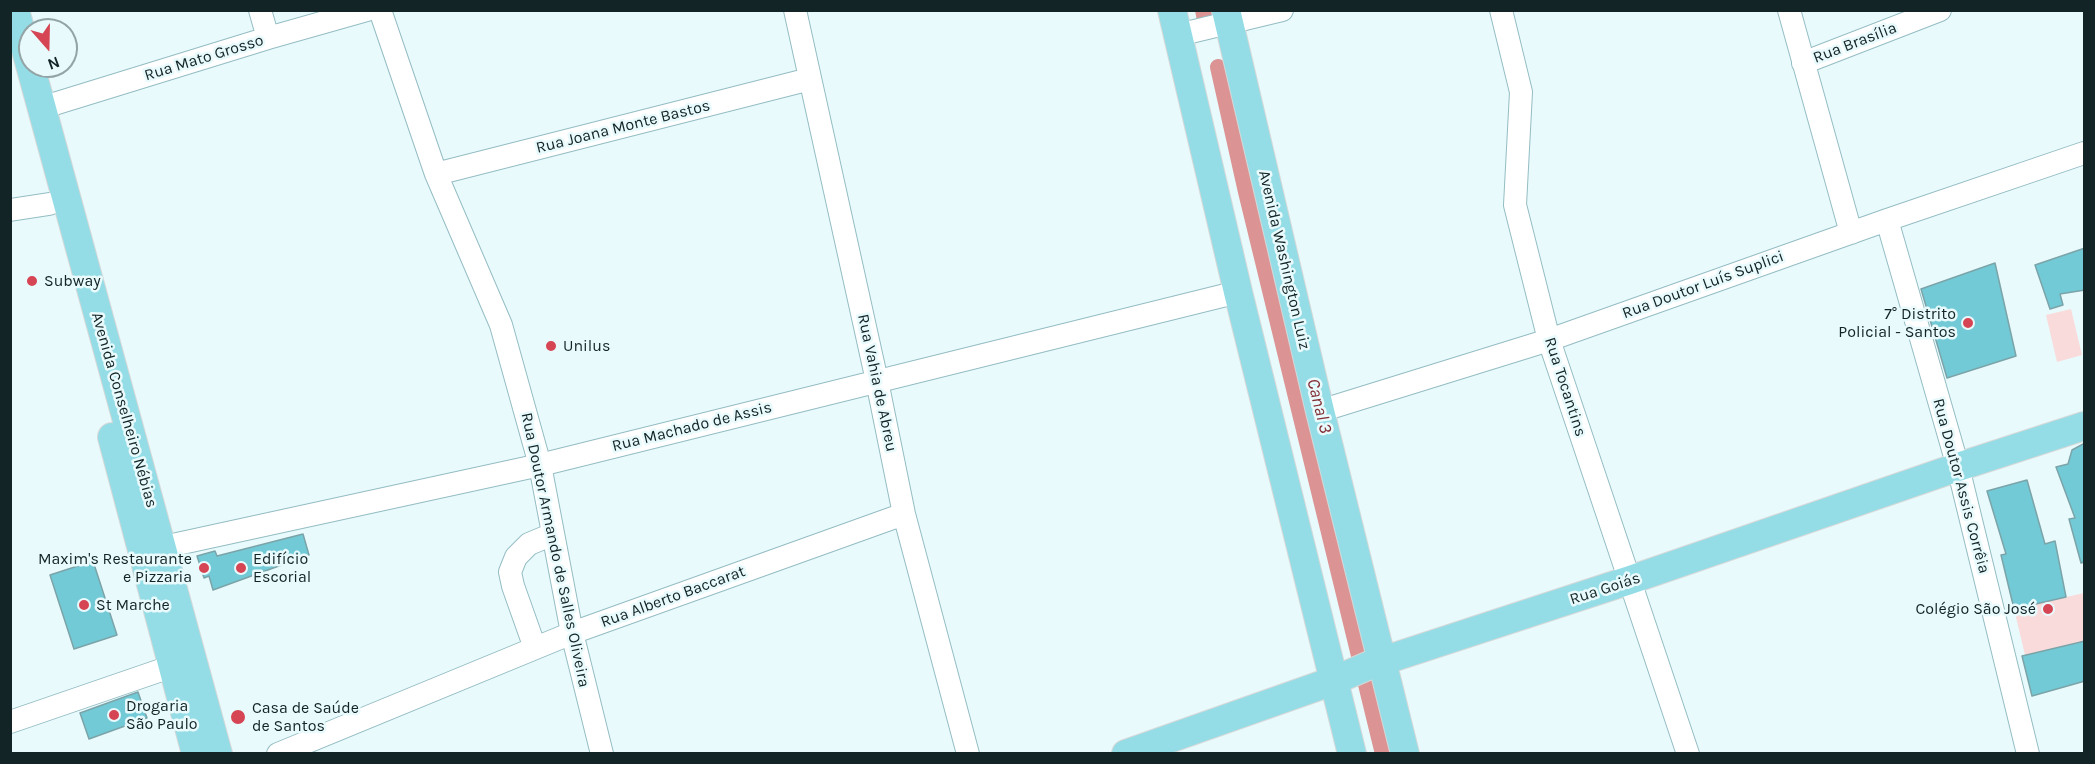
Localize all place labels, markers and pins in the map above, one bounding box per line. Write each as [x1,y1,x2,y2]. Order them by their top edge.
place label: Subway [44,271,101,291]
marker: Subway [25,274,39,288]
place label: 7° Distrito Policial - Santos [1838,304,1956,342]
marker: 7° Distrito Policial - Santos [1961,316,1975,330]
place label: Unilus [563,336,610,356]
marker: Unilus [544,339,558,353]
place label: Maxim's Restaurante e Pizzaria [38,549,192,587]
place label: Edifício Escorial [253,549,311,587]
marker: Maxim's Restaurante e Pizzaria [197,561,211,575]
marker: Edifício Escorial [234,561,248,575]
place label: St Marche [96,595,170,615]
marker: St Marche [77,598,91,612]
place label: Colégio São José [1916,599,2036,619]
marker: Colégio São José [2041,602,2055,616]
place label: Drogaria São Paulo [126,696,198,734]
place label: Casa de Saúde de Santos [252,698,359,736]
marker: Drogaria São Paulo [107,708,121,722]
marker: Casa de Saúde de Santos [229,708,247,726]

